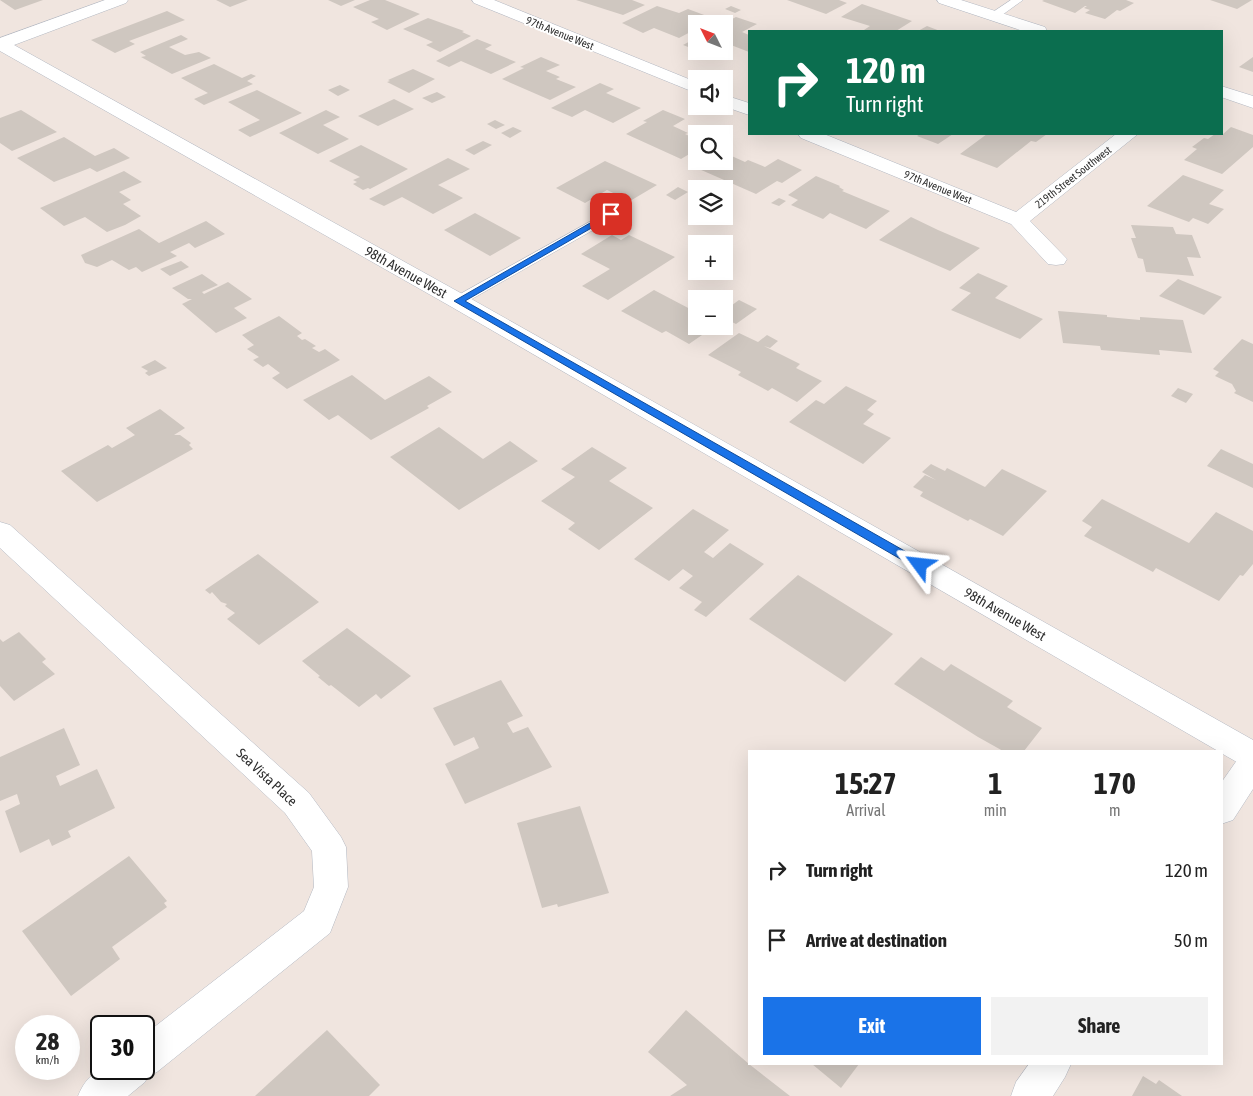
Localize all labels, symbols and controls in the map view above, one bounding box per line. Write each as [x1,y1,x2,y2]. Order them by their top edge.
street label: 97th Avenue West [524,14,596,52]
north arrow [688,15,732,60]
map controls [688,15,733,335]
icon: right [763,50,828,115]
text: 120 m [846,50,925,90]
button: sound [688,70,733,115]
text: Turn right [846,91,923,117]
button: search [688,125,733,170]
street label: 219th Street Southwest [1033,144,1113,210]
street label: 97th Avenue West [902,168,974,206]
button: layers [688,180,733,225]
pin [590,193,632,235]
icon: arrive [597,200,625,228]
button: + [688,235,733,280]
street label: 98th Avenue West [362,243,450,301]
button: − [688,290,733,335]
position arrow [893,538,945,590]
street label: 98th Avenue West [961,584,1049,644]
street label: Sea Vista Place [233,745,301,809]
text: 15:27 [835,766,897,800]
text: 1 [988,766,1002,800]
text: 170 [1094,766,1136,800]
text: Arrival [846,801,885,819]
text: min [984,801,1007,819]
text: m [1109,801,1121,819]
icon: right [763,856,791,884]
text: Turn right [806,859,873,881]
text: 120 m [1165,859,1208,881]
icon: arrive [763,926,791,954]
text: Arrive at destination [806,929,947,951]
text: 50 m [1174,929,1208,951]
button: Exit [763,997,981,1055]
button: Share [991,997,1208,1055]
speed limit sign: 30 [90,1015,155,1080]
text: 28 [36,1027,59,1055]
text: km/h [36,1053,59,1067]

